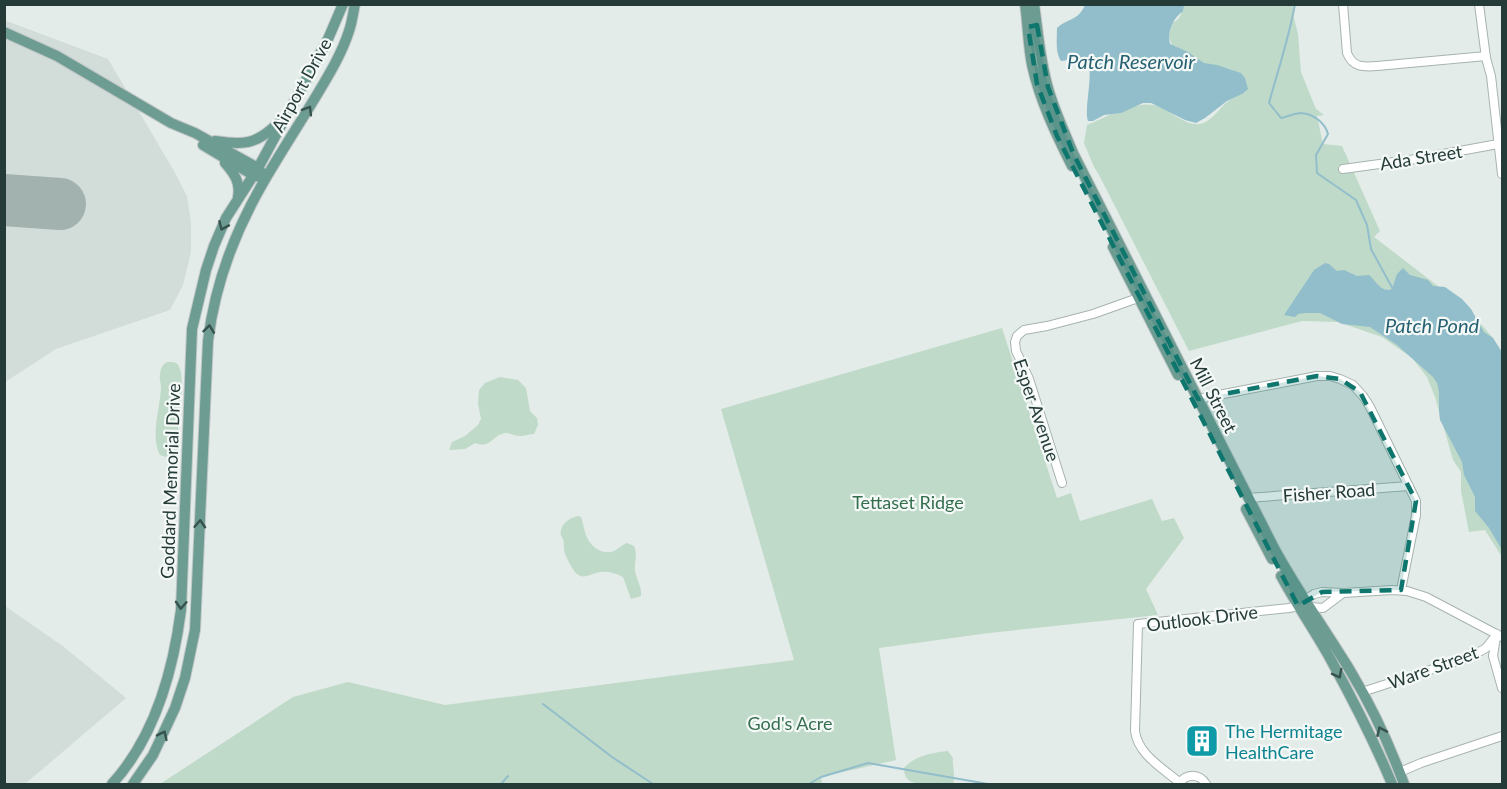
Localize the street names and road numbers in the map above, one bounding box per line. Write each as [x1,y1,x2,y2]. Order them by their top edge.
street label: Airport Drive [266,34,336,136]
street label: Ada Street [1378,140,1464,174]
street label: Mill Street [1186,354,1243,437]
street label: Esper Avenue [1009,356,1065,464]
street label: Goddard Memorial Drive [156,383,184,579]
street label: Fisher Road [1282,478,1376,506]
street label: Outlook Drive [1145,600,1259,636]
street label: Ware Street [1385,640,1482,693]

